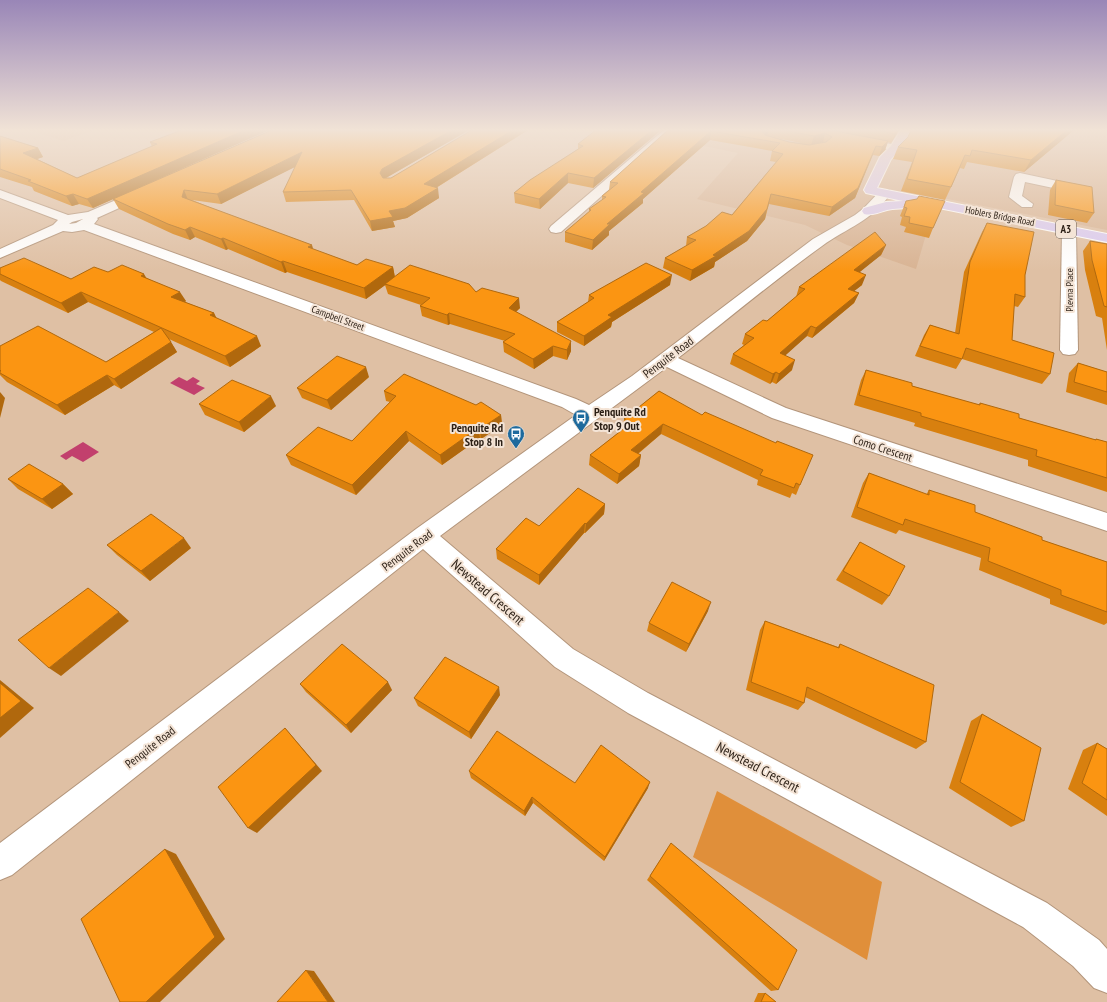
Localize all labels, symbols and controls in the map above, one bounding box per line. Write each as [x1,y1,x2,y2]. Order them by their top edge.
street label: Hoblers Bridge Road [964,203,1036,229]
road number: A3 [1056,220,1076,238]
street label: Plevna Place [1063,268,1076,312]
street label: Campbell Street [310,302,366,334]
street label: Penquite Road [640,333,696,381]
place label: Penquite Rd Stop 9 Out [594,404,646,433]
bus stop icon: Penquite Rd Stop 9 Out [571,408,591,433]
place label: Penquite Rd Stop 8 In [451,420,503,449]
bus stop icon: Penquite Rd Stop 8 In [506,424,526,449]
street label: Como Crescent [852,431,915,465]
street label: Penquite Road [379,526,435,574]
street label: Newstead Crescent [448,555,529,629]
street label: Penquite Road [122,723,178,771]
street label: Newstead Crescent [713,738,803,796]

